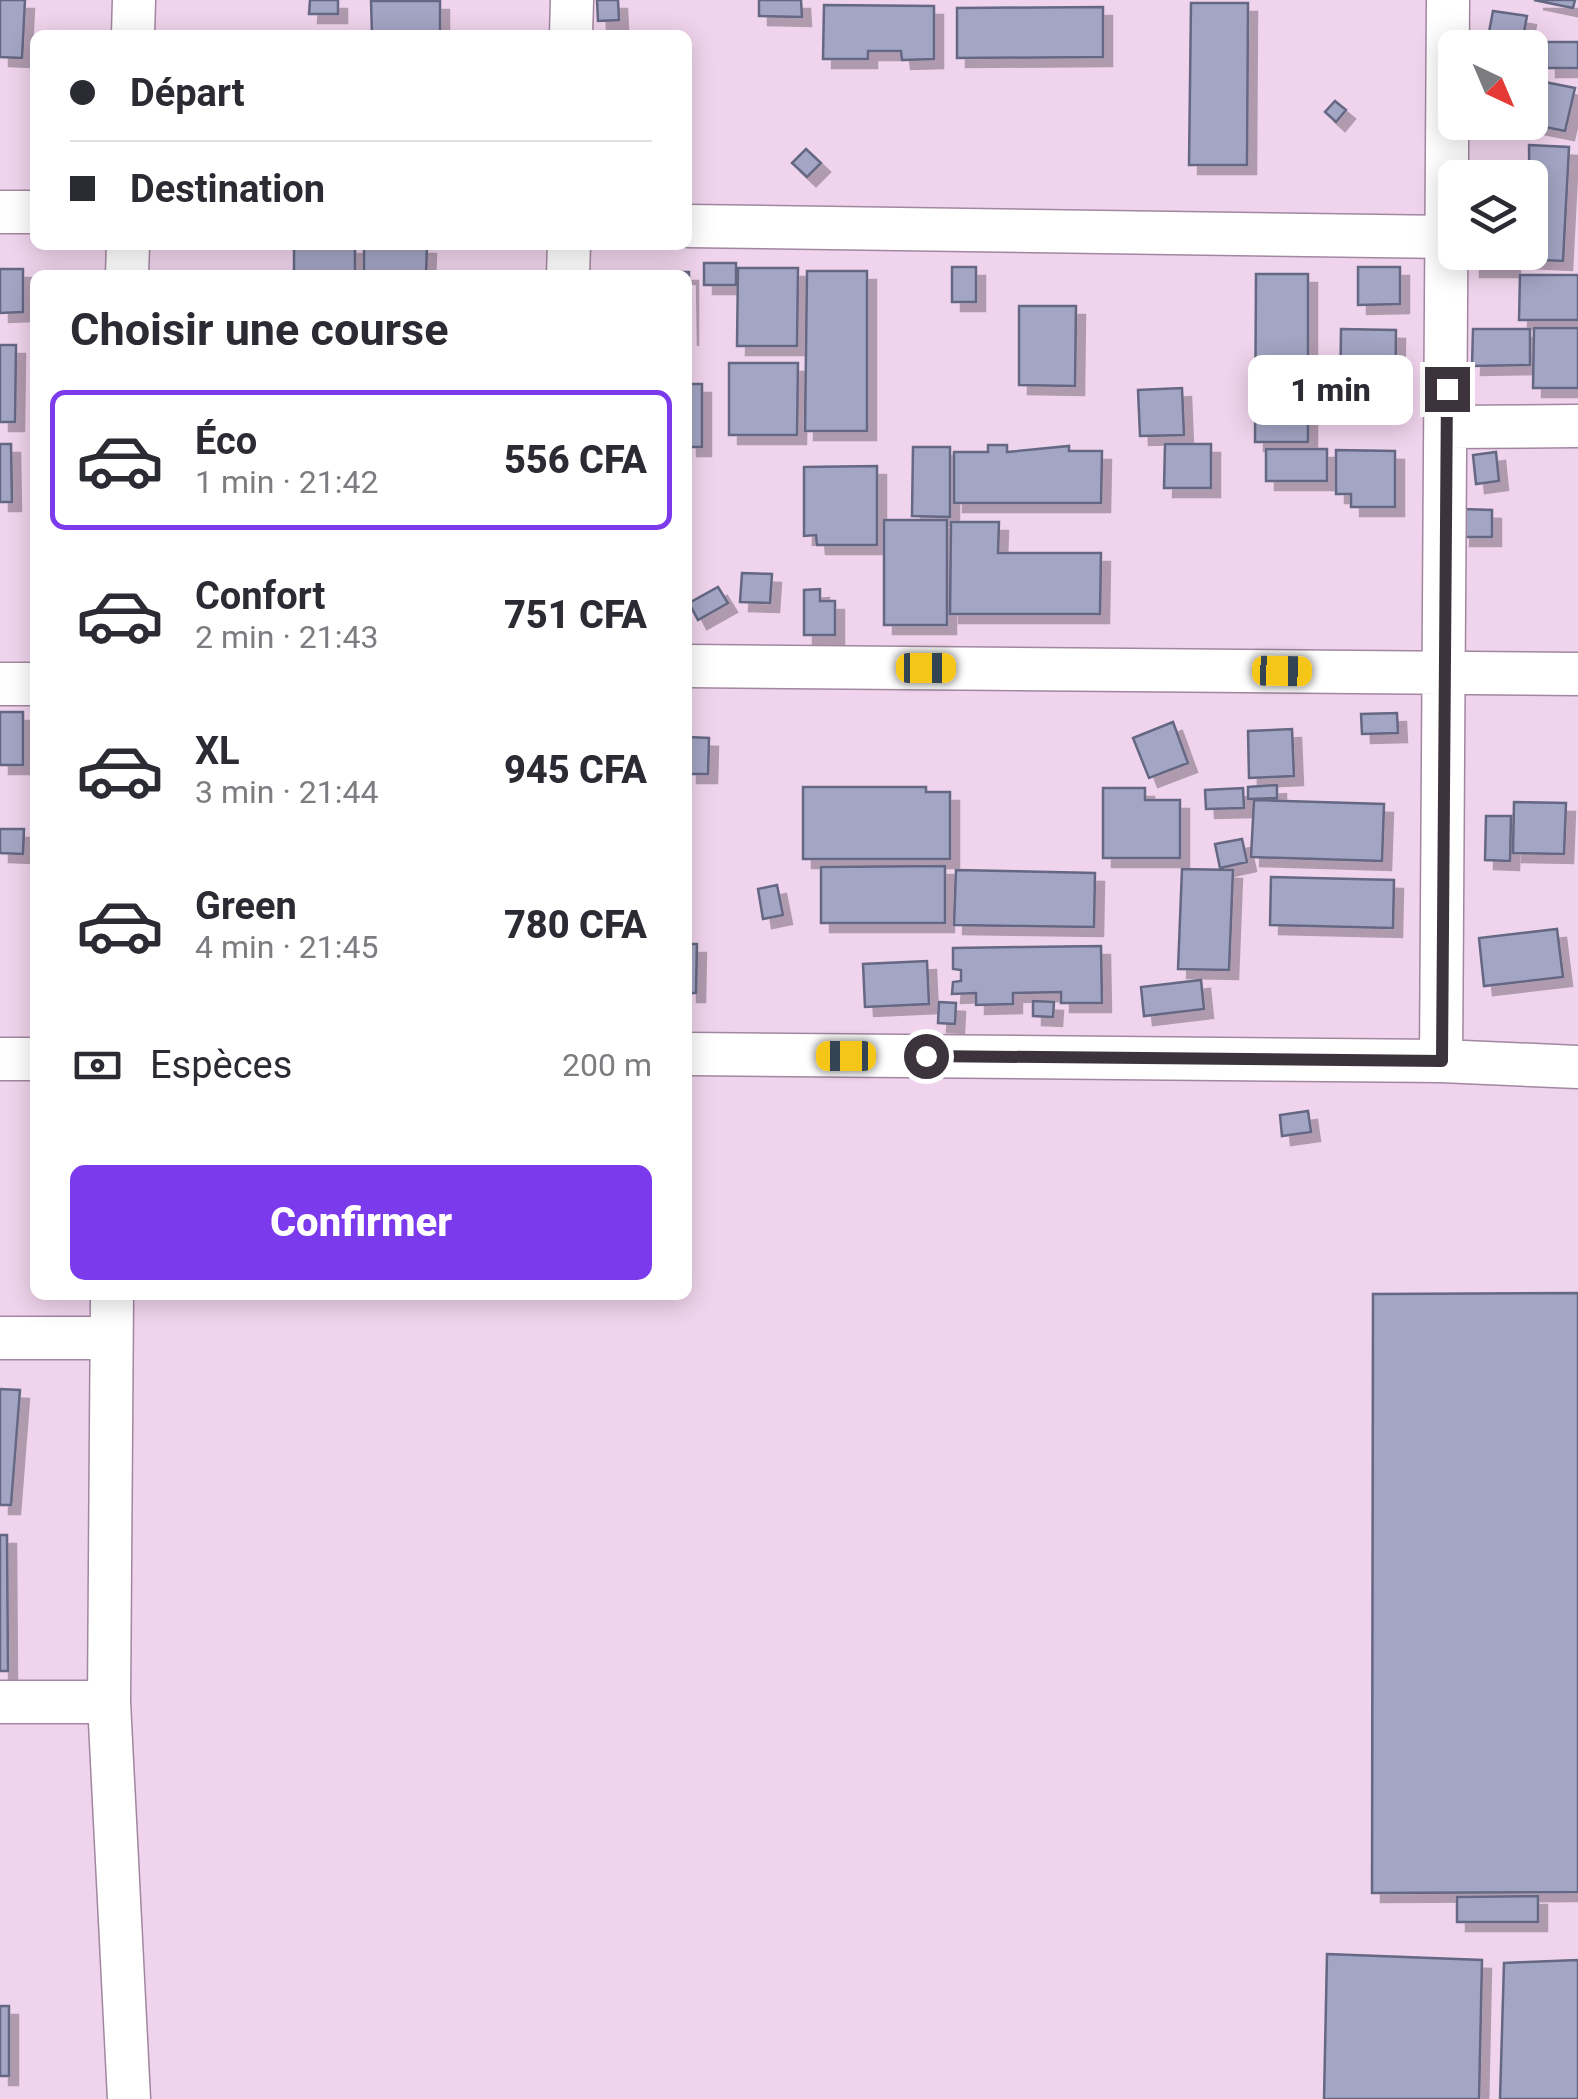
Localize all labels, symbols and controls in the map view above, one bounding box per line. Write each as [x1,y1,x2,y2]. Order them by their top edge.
north arrow [1438,30,1548,140]
map controls [1438,30,1548,270]
text: Départ [130,71,245,115]
button: layers [1438,160,1548,270]
text: Destination [130,167,325,211]
text: Choisir une course [70,303,449,356]
callout: 1 min [1247,354,1412,424]
route end [1425,367,1470,412]
text: 1 min [1290,371,1371,409]
icon: car [75,415,165,505]
text: Éco [195,419,257,463]
text: 556 CFA [504,438,647,482]
text: 1 min · 21:42 [195,463,378,501]
icon: car [75,570,165,660]
text: Confort [195,574,325,618]
text: 751 CFA [504,593,647,637]
text: 2 min · 21:43 [195,618,378,656]
car [896,653,956,683]
car [1252,655,1312,687]
icon: car [75,725,165,815]
text: XL [195,729,240,773]
text: 945 CFA [504,748,647,792]
text: 3 min · 21:44 [195,773,378,811]
icon: car [75,880,165,970]
text: Green [195,884,297,928]
text: 780 CFA [504,903,647,947]
text: 4 min · 21:45 [195,928,378,966]
route start [904,1034,949,1079]
icon: cash [70,1038,125,1093]
car [816,1041,876,1071]
text: Espèces [150,1043,292,1087]
text: 200 m [562,1046,652,1084]
button: Confirmer [70,1165,652,1280]

